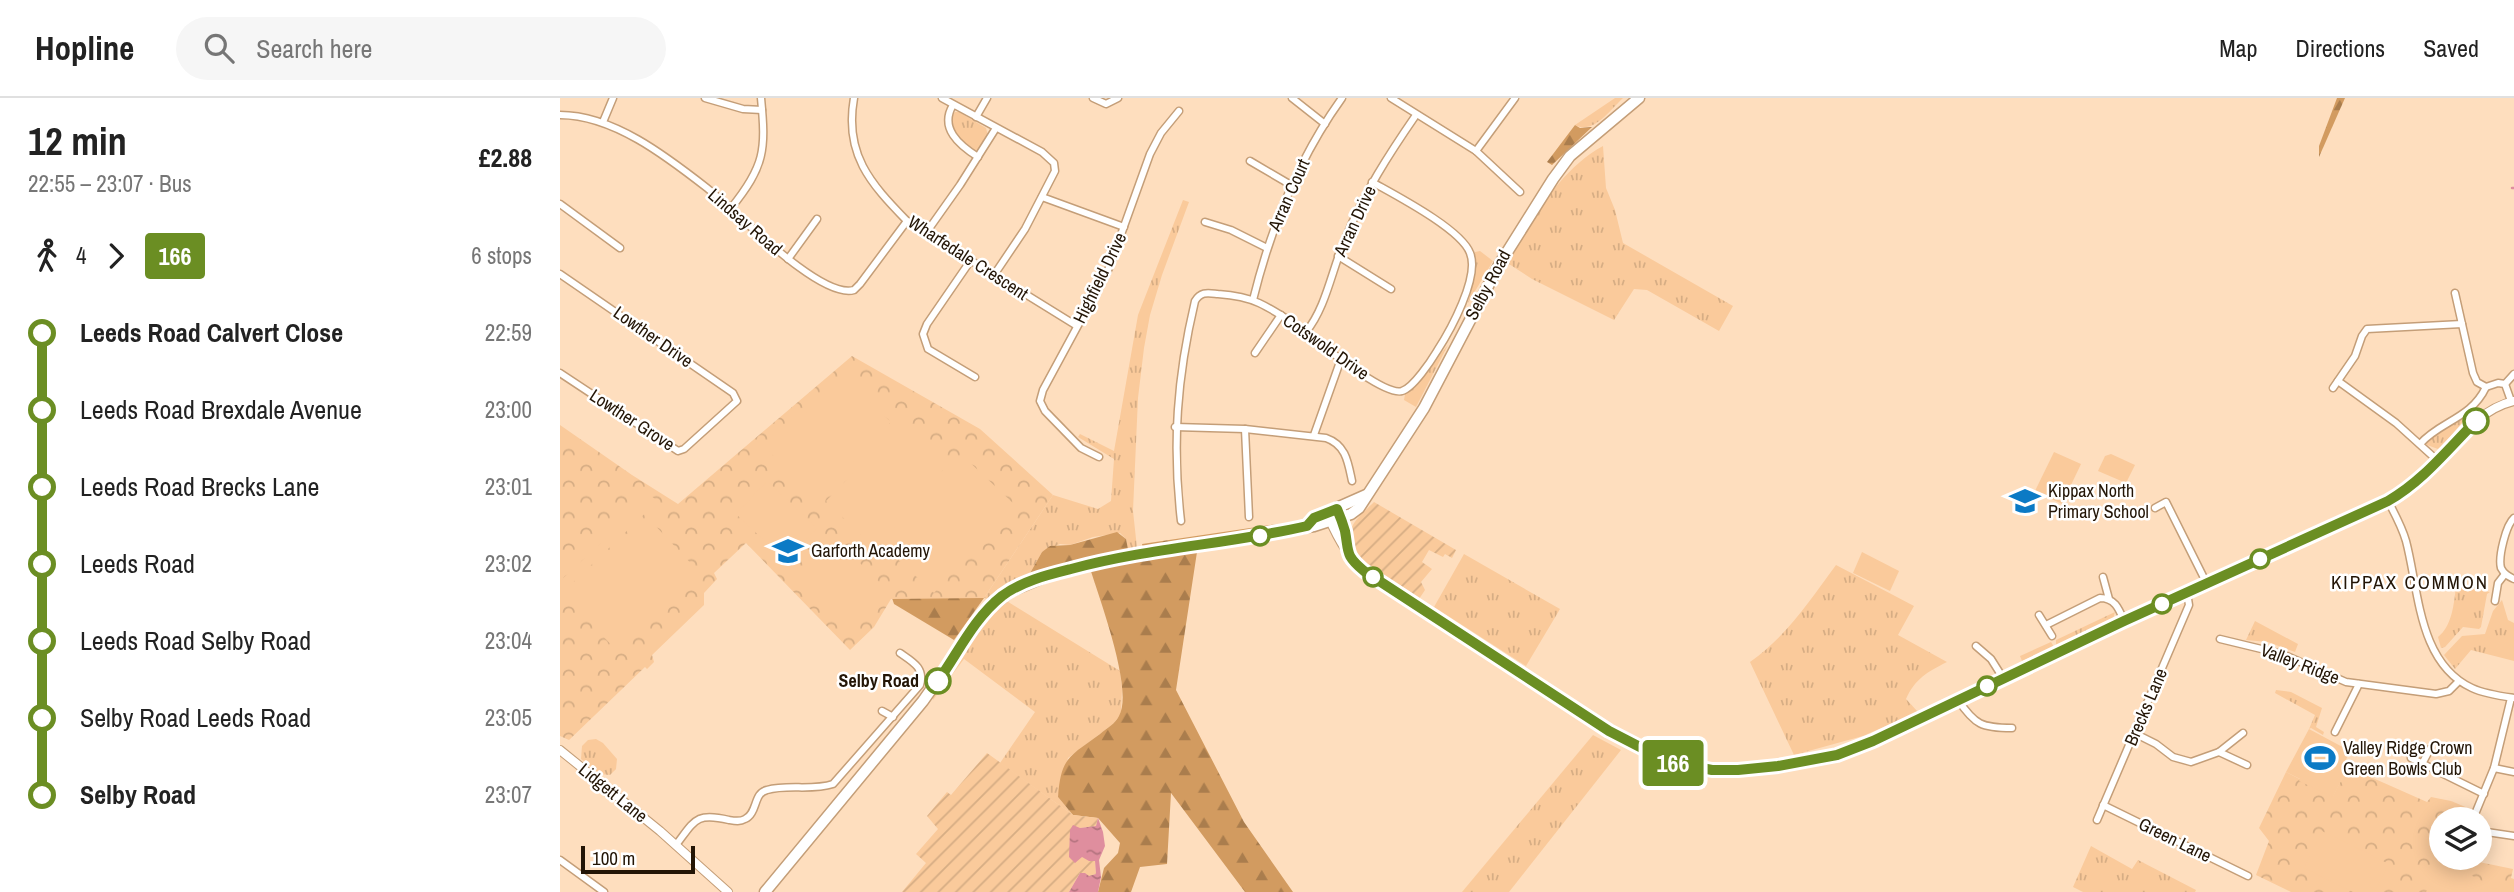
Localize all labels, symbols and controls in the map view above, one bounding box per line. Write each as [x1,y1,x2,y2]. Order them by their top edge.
search box [176,17,666,80]
text: Hopline [35,26,134,70]
icon: search [200,29,238,67]
text: Search here [256,31,372,66]
text: Map [2219,32,2257,64]
text: Directions [2295,32,2385,64]
text: Saved [2423,32,2479,64]
text: 12 min [28,116,127,167]
text: £2.88 [479,140,532,175]
street label: Arran Court [1261,155,1315,236]
text: 22:55 – 23:07 · Bus [28,168,192,199]
street label: Arran Drive [1327,181,1382,261]
street label: Lindsay Road [703,182,788,261]
street label: Wharfedale Crescent [903,209,1033,306]
street label: Highfield Drive [1067,228,1132,328]
icon: walk [28,237,66,275]
icon: forward [97,237,135,275]
text: 4 [76,240,87,271]
text: 166 [159,240,191,272]
text: 6 stops [471,240,532,271]
street label: Selby Road [1459,245,1517,324]
street label: Lowther Drive [608,300,698,373]
street label: Cotswold Drive [1278,308,1374,386]
text: Leeds Road Calvert Close [80,315,343,350]
text: 22:59 [485,317,532,348]
street label: Lowther Grove [585,383,680,456]
text: Leeds Road Brexdale Avenue [80,392,362,427]
text: 23:00 [485,394,532,425]
unlabelled marker [2463,408,2489,434]
text: Leeds Road Brecks Lane [80,469,319,504]
text: 23:01 [485,471,532,502]
place label: Kippax North Primary School [2048,478,2149,524]
school or university icon: Kippax North Primary School [2008,484,2042,518]
unlabelled marker [1250,526,1270,546]
school or university icon: Garforth Academy [771,534,805,568]
place label: Garforth Academy [811,538,931,563]
text: Leeds Road [80,546,195,581]
text: 23:02 [485,548,532,579]
unlabelled marker [2250,549,2270,569]
unlabelled marker [1363,567,1383,587]
district label: KIPPAX COMMON [2331,569,2489,595]
unlabelled marker [2152,594,2172,614]
text: Leeds Road Selby Road [80,623,311,658]
text: 23:04 [485,625,532,656]
street label: Valley Ridge [2257,637,2343,690]
street label: Brecks Lane [2118,664,2173,749]
place label: Selby Road [839,668,919,693]
marker: Selby Road [925,668,951,694]
unlabelled marker [1977,676,1997,696]
text: Selby Road Leeds Road [80,700,311,735]
text: 23:05 [485,702,532,733]
place label: Valley Ridge Crown Green Bowls Club [2343,735,2472,781]
line badge: 166 [1633,740,1713,786]
sports icon: Valley Ridge Crown Green Bowls Club [2303,741,2337,775]
text: 166 [1657,747,1689,779]
street label: Lidgett Lane [574,757,653,828]
text: Selby Road [80,777,196,812]
text: 23:07 [485,779,532,810]
map controls [2429,807,2492,870]
button: layers [2429,807,2492,870]
street label: Green Lane [2135,811,2216,868]
scale bar [581,843,695,875]
text: 100 m [592,845,635,871]

